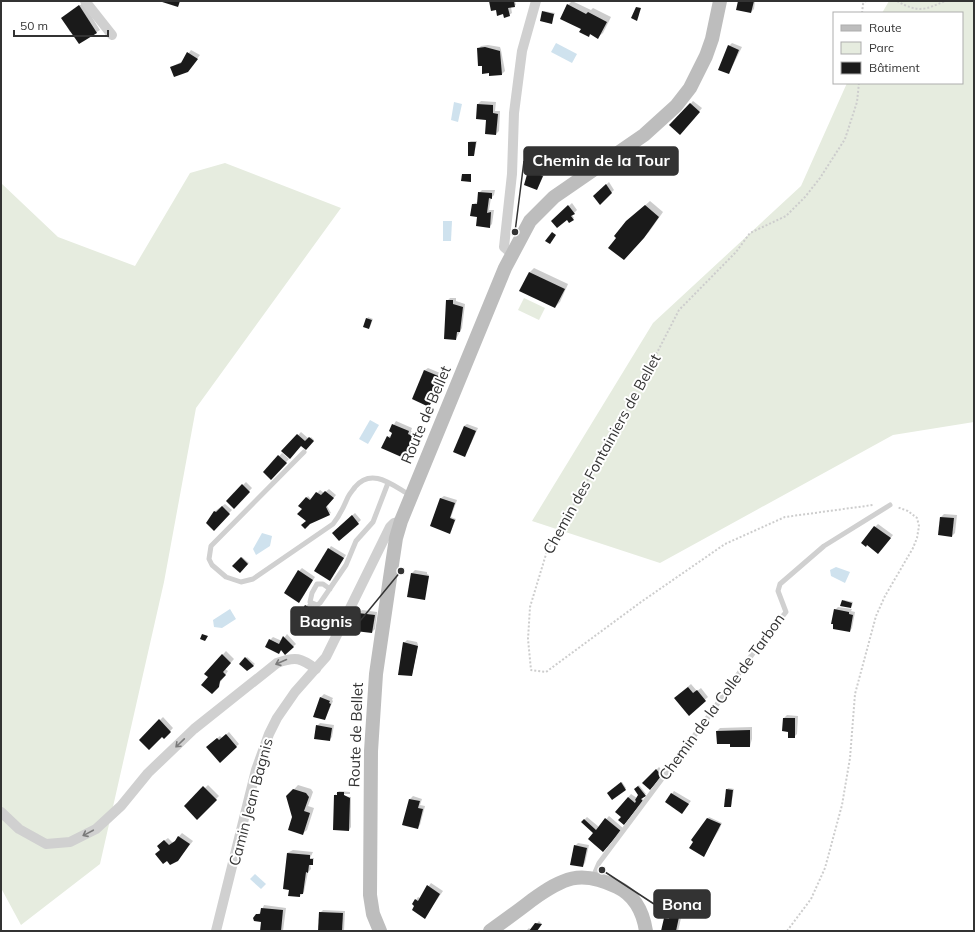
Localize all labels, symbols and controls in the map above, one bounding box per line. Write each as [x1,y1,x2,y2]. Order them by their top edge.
scale bar [14,12,108,38]
legend [833,12,963,84]
text: 50 m [20,18,48,33]
text: Route [869,20,902,35]
text: Parc [869,40,894,55]
text: Bâtiment [869,60,920,75]
callout: Chemin de la Tour [524,147,678,175]
text: Chemin de la Tour [532,150,670,170]
street label: Chemin des Fontainiers de Bellet [539,350,665,557]
street label: Route de Bellet [396,363,455,467]
callout: Bagnis [291,607,360,635]
street label: Chemin de la Colle de Tarbon [655,610,789,784]
text: Bagnis [300,611,352,631]
one-way arrow [276,659,288,666]
street label: Route de Bellet [344,682,367,788]
street label: Camin Jean Bagnis [224,736,277,868]
one-way arrow [175,738,185,747]
one-way arrow [82,830,94,837]
callout: Bona [654,890,710,918]
text: Bona [662,894,702,914]

